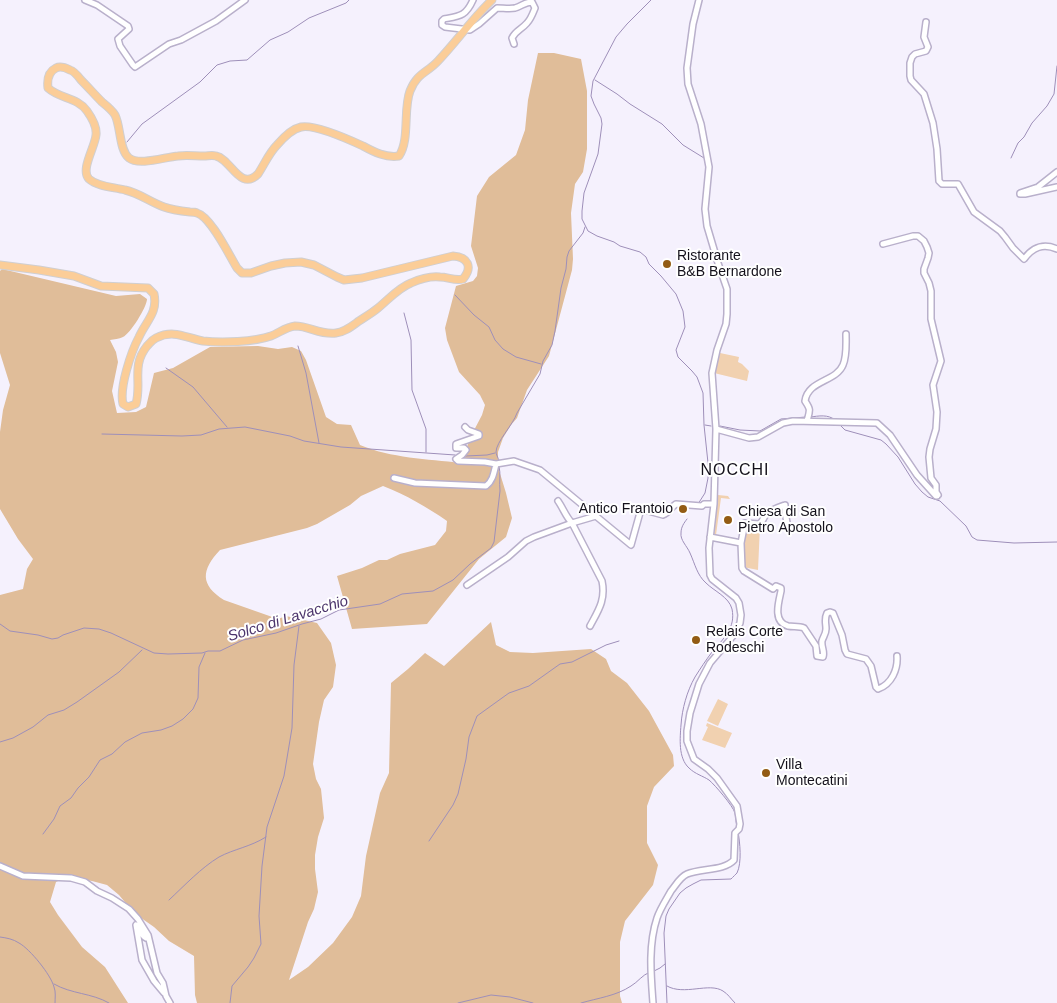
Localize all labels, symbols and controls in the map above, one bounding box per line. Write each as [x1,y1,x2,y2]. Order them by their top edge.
place label: Ristorante B&B Bernardone [677,248,782,280]
marker: Ristorante B&B Bernardone [661,258,673,270]
district label: NOCCHI [700,461,770,481]
place label: Antico Frantoio [579,501,673,517]
marker: Antico Frantoio [677,503,689,515]
place label: Chiesa di San Pietro Apostolo [738,504,833,536]
marker: Chiesa di San Pietro Apostolo [722,514,734,526]
water label: Solco di Lavacchio [226,592,350,646]
place label: Relais Corte Rodeschi [706,624,783,656]
marker: Relais Corte Rodeschi [690,634,702,646]
place label: Villa Montecatini [776,757,848,790]
marker: Villa Montecatini [760,767,772,779]

